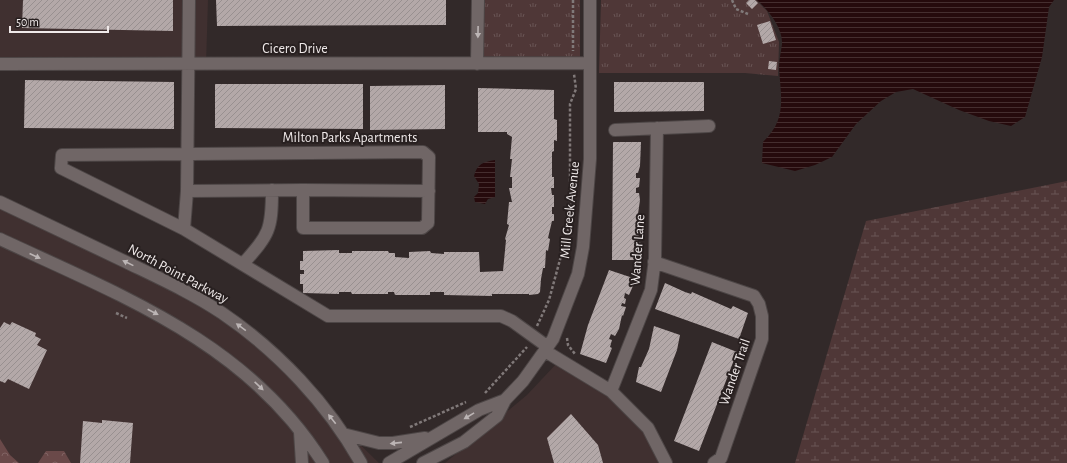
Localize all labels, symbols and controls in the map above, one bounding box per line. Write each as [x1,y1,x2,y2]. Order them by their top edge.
scale bar [10,8,108,34]
text: 50 m [16,16,39,28]
one-way arrow [475,26,481,39]
street label: Cicero Drive [262,42,328,56]
street label: Milton Parks Apartments [283,131,417,145]
street label: Mill Creek Avenue [558,161,582,259]
street label: Wander Lane [629,214,647,286]
street label: North Point Parkway [126,242,230,306]
one-way arrow [30,253,41,259]
one-way arrow [122,260,133,266]
one-way arrow [147,309,158,315]
one-way arrow [236,323,246,331]
street label: Wander Trail [717,337,753,407]
one-way arrow [254,381,264,391]
one-way arrow [463,412,475,419]
one-way arrow [328,413,336,424]
one-way arrow [389,439,402,446]

